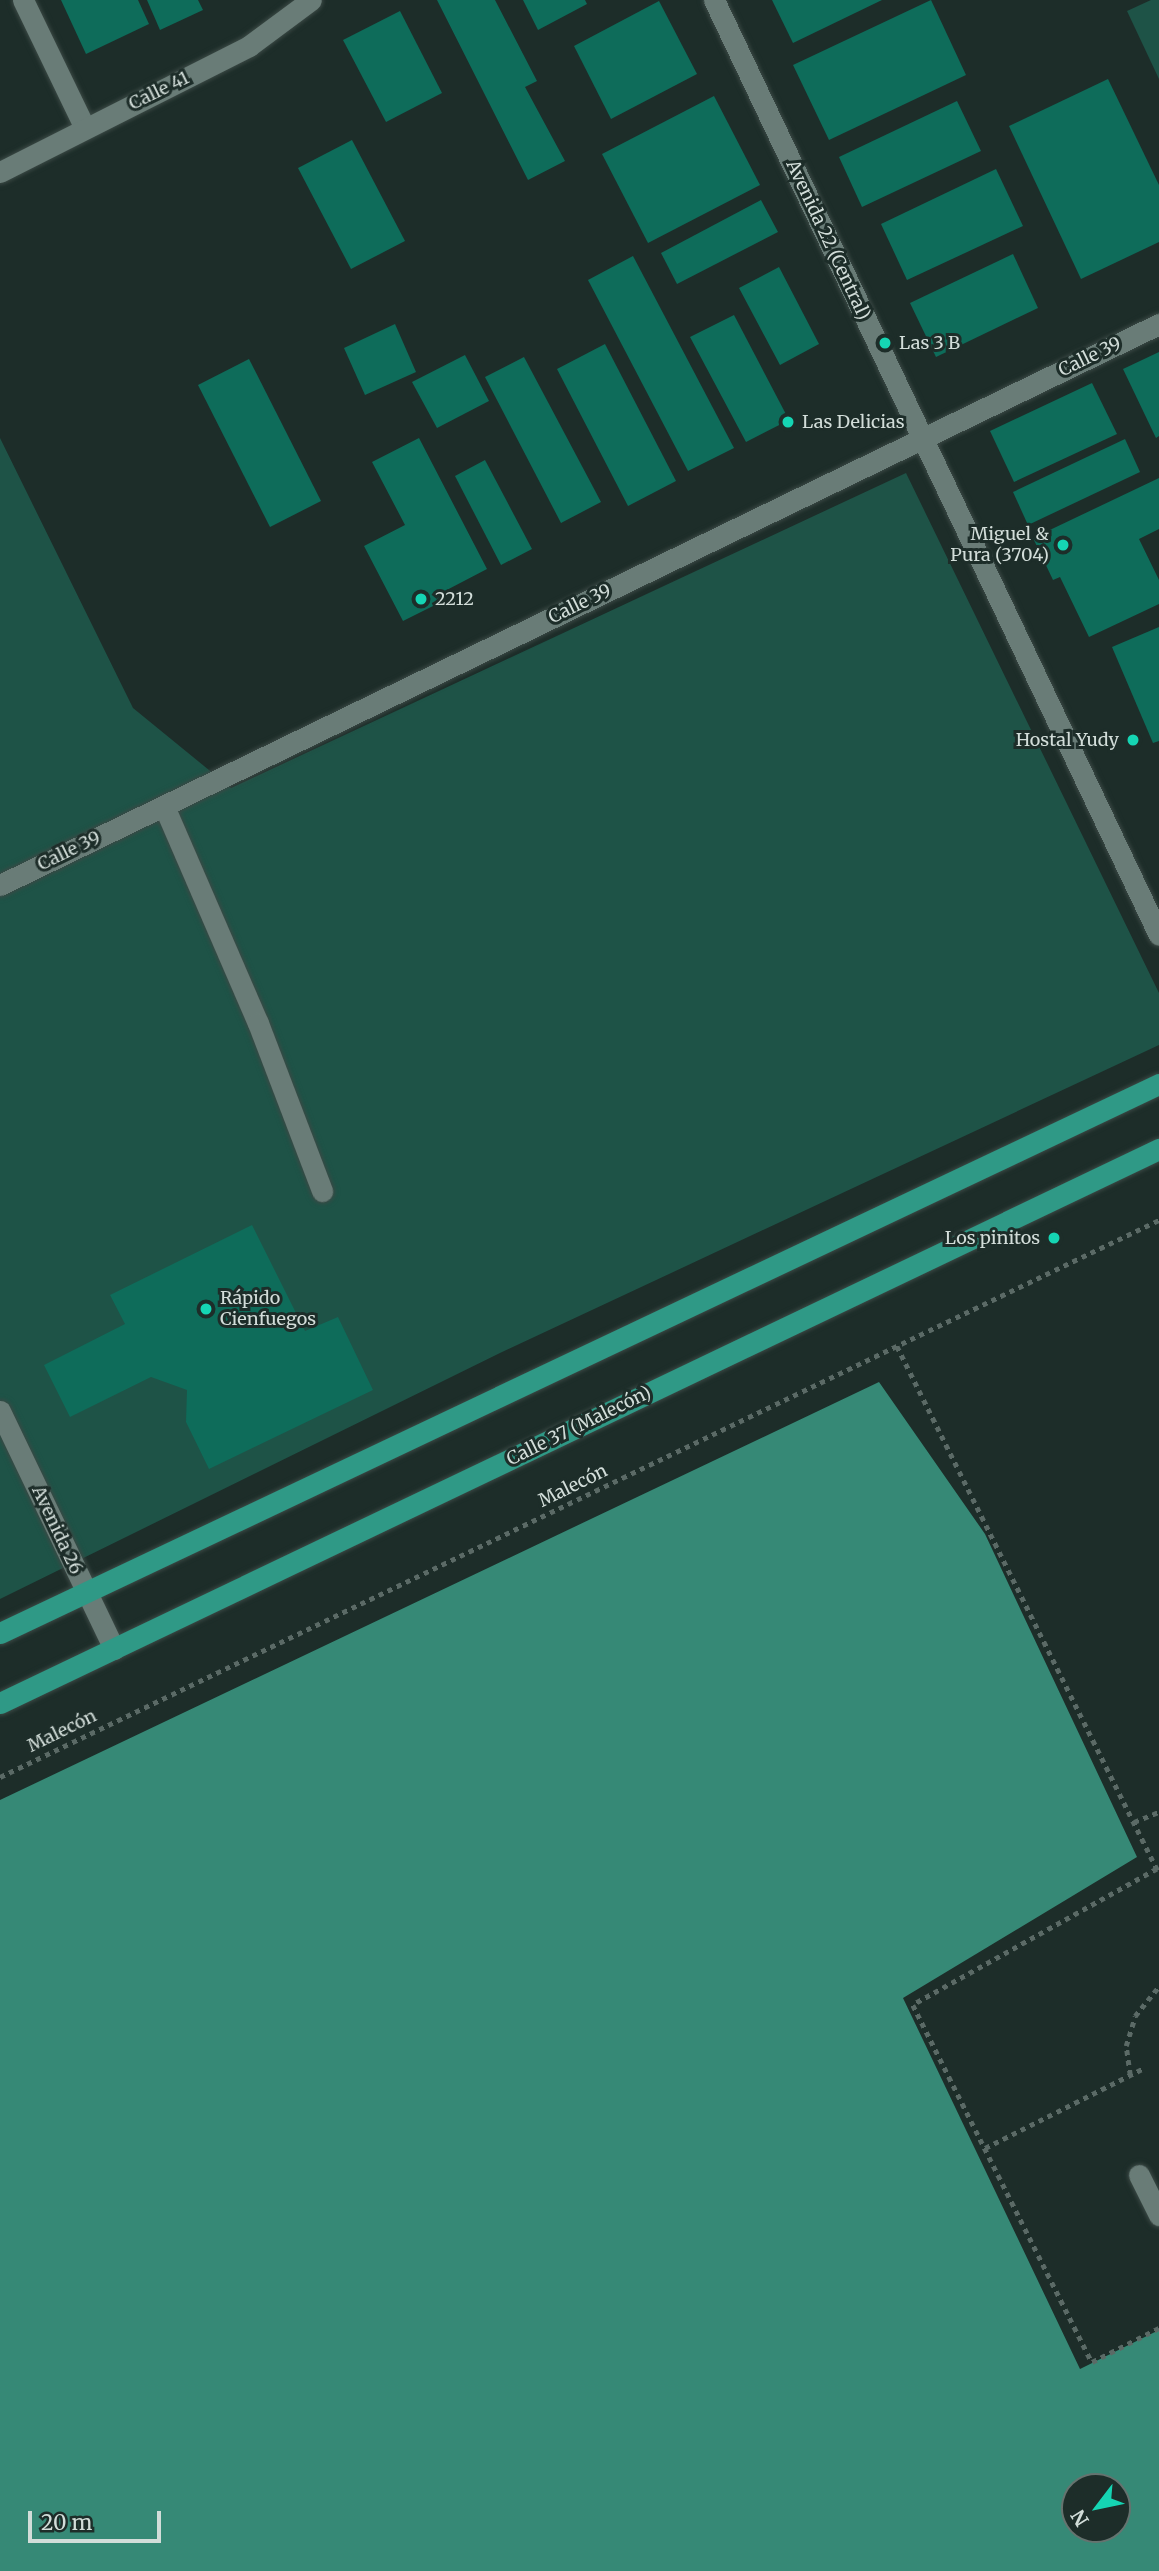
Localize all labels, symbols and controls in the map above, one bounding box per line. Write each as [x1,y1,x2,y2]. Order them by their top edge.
street label: Calle 41 [125,67,193,115]
street label: Avenida 22 (Central) [781,157,875,323]
place label: Las 3 B [899,332,960,354]
street label: Calle 39 [1055,333,1125,381]
marker: Las 3 B [877,335,893,351]
place label: Las Delicias [802,411,905,433]
marker: Las Delicias [780,414,796,430]
place label: Miguel & Pura (3704) [950,524,1049,566]
marker: Miguel & Pura (3704) [1055,537,1071,553]
street label: Calle 39 [545,580,615,628]
place label: 2212 [435,588,474,610]
marker: 2212 [413,591,429,607]
place label: Hostal Yudy [1016,729,1119,751]
marker: Hostal Yudy [1125,732,1141,748]
street label: Calle 39 [34,827,104,875]
place label: Los pinitos [945,1227,1040,1249]
marker: Los pinitos [1046,1230,1062,1246]
place label: Rápido Cienfuegos [220,1288,316,1330]
marker: Rápido Cienfuegos [198,1301,214,1317]
street label: Calle 37 (Malecón) [503,1382,655,1470]
street label: Malecón [535,1460,611,1512]
street label: Avenida 26 [27,1482,87,1578]
street label: Malecón [24,1705,100,1757]
north arrow [1061,2473,1131,2543]
scale bar [32,2498,164,2542]
text: N [1066,2505,1094,2531]
text: 20 m [41,2509,92,2536]

